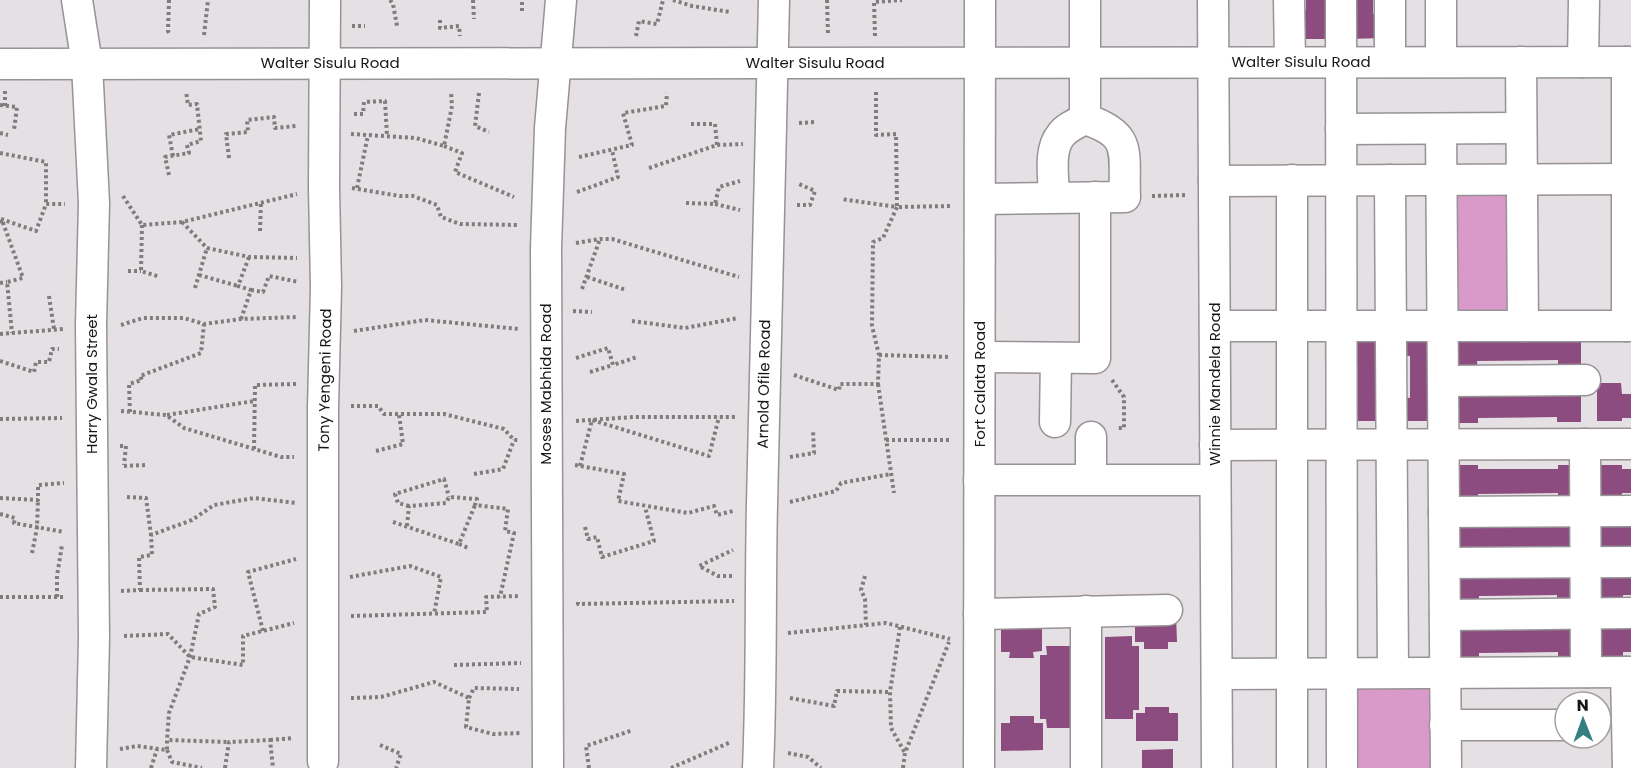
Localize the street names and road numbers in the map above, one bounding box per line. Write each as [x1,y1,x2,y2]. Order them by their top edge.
street label: Walter Sisulu Road [1231,51,1371,72]
street label: Walter Sisulu Road [260,52,400,73]
street label: Walter Sisulu Road [745,52,885,73]
street label: Winnie Mandela Road [1204,302,1225,466]
street label: Moses Mabhida Road [535,303,556,465]
street label: Tony Yengeni Road [313,308,336,452]
street label: Harry Gwala Street [81,314,102,454]
street label: Arnold Ofile Road [752,319,775,449]
street label: Fort Calata Road [969,321,990,447]

